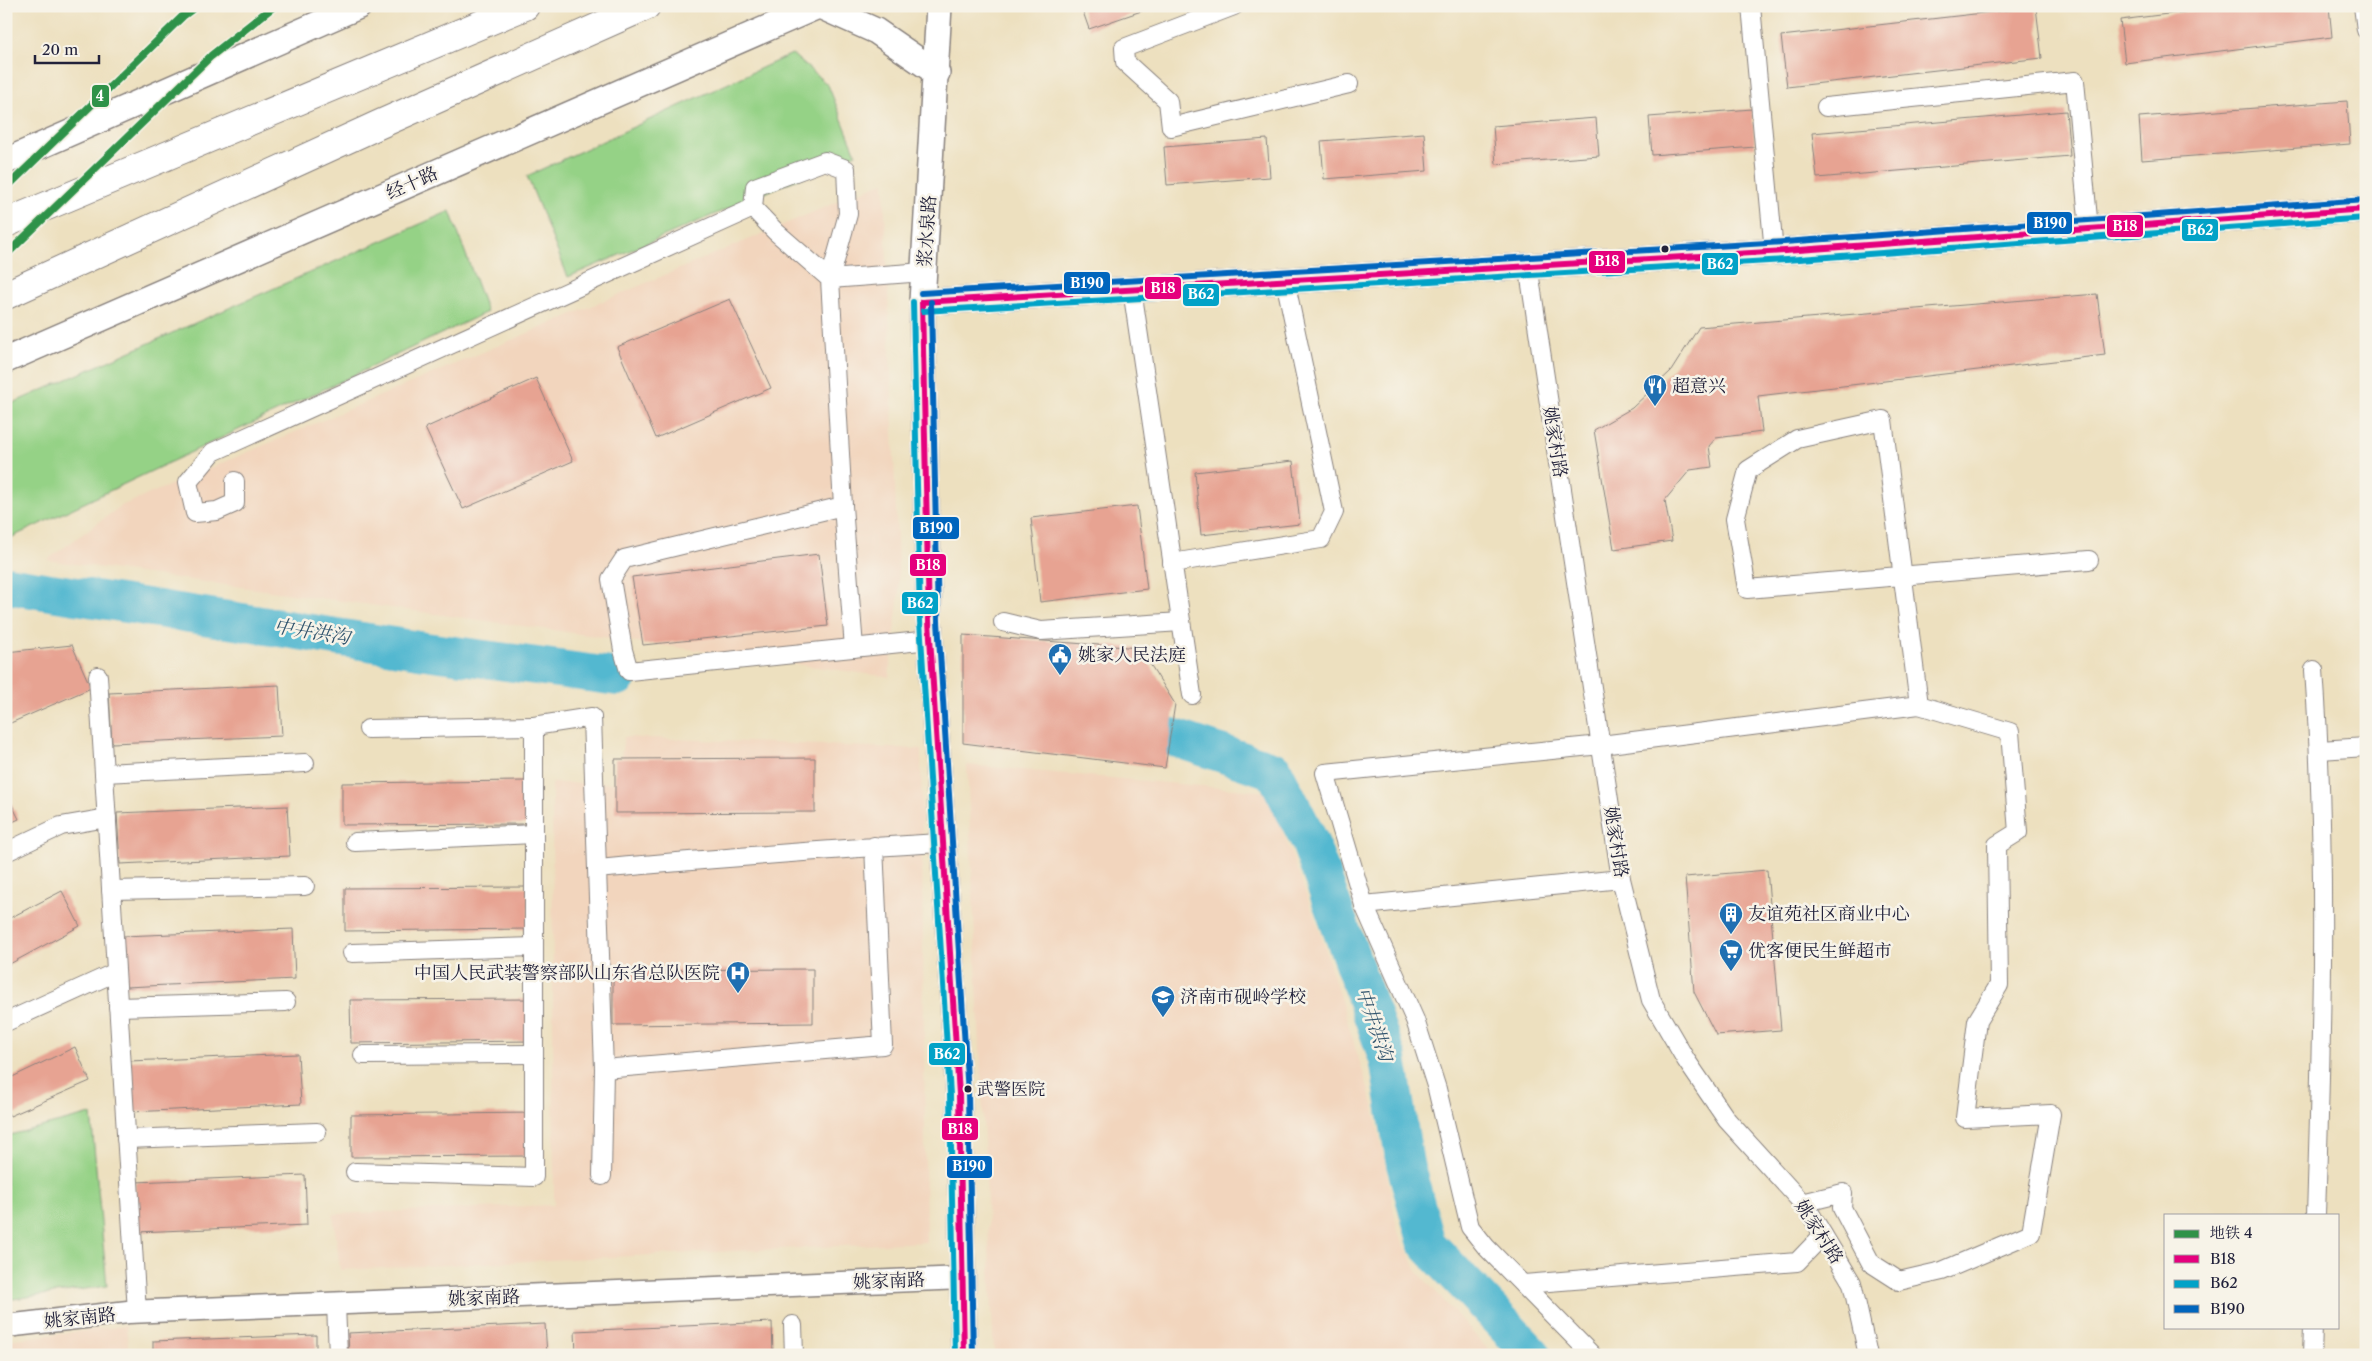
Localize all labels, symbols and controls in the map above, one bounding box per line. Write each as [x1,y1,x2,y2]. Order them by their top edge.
scale bar [35,32,99,64]
text: 20 m [42,40,78,59]
line badge: 4 [91,84,110,108]
text: 4 [96,87,104,105]
street label: 经十路 [383,162,441,204]
street label: 浆水泉路 [914,194,940,268]
line badge: B190 [2026,211,2073,235]
text: B190 [2033,214,2067,232]
line badge: B18 [2106,214,2144,238]
text: B18 [2112,217,2138,235]
line badge: B62 [2181,218,2219,242]
text: B62 [2186,221,2214,239]
unlabelled marker [1660,244,1670,254]
line badge: B18 [1588,250,1626,274]
text: B18 [1594,252,1620,270]
line badge: B62 [1701,252,1739,276]
text: B62 [1706,255,1734,273]
line badge: B190 [1063,271,1111,295]
text: B190 [1070,274,1104,292]
line badge: B18 [1144,276,1182,300]
text: B18 [1150,279,1176,297]
line badge: B62 [1182,283,1220,307]
text: B62 [1187,285,1215,303]
restaurant icon: 超意兴 [1642,373,1668,407]
place label: 超意兴 [1672,375,1726,397]
street label: 姚家村路 [1539,405,1571,479]
line badge: B190 [912,516,960,540]
text: B190 [919,519,953,537]
line badge: B18 [909,553,947,577]
text: B18 [915,556,941,574]
line badge: B62 [901,591,939,615]
text: B62 [906,594,934,612]
water label: 中井洪沟 [273,614,354,649]
public building icon: 姚家人民法庭 [1047,642,1073,676]
place label: 姚家人民法庭 [1078,644,1186,666]
street label: 姚家村路 [1600,805,1632,879]
building icon: 友谊苑社区商业中心 [1718,901,1744,935]
place label: 友谊苑社区商业中心 [1748,903,1910,925]
supermarket icon: 优客便民生鲜超市 [1718,938,1744,972]
place label: 优客便民生鲜超市 [1748,940,1892,962]
hospital icon: 中国人民武装警察部队山东省总队医院 [725,960,751,994]
place label: 中国人民武装警察部队山东省总队医院 [414,962,720,984]
school or university icon: 济南市砚岭学校 [1150,984,1176,1018]
water label: 中井洪沟 [1351,984,1399,1067]
place label: 济南市砚岭学校 [1180,986,1306,1008]
line badge: B62 [928,1042,966,1066]
text: B62 [933,1045,961,1063]
place label: 武警医院 [977,1079,1045,1099]
marker: 武警医院 [963,1084,973,1094]
line badge: B18 [941,1117,979,1141]
text: B18 [947,1120,973,1138]
line badge: B190 [946,1155,993,1179]
text: B190 [952,1157,986,1175]
street label: 姚家村路 [1790,1196,1848,1268]
legend [2164,1214,2340,1328]
text: 地铁 4 [2210,1223,2253,1242]
text: B18 [2210,1249,2236,1268]
street label: 姚家南路 [853,1269,925,1293]
text: B62 [2210,1273,2238,1292]
street label: 姚家南路 [448,1286,520,1310]
text: B190 [2210,1299,2245,1318]
street label: 姚家南路 [43,1303,117,1333]

